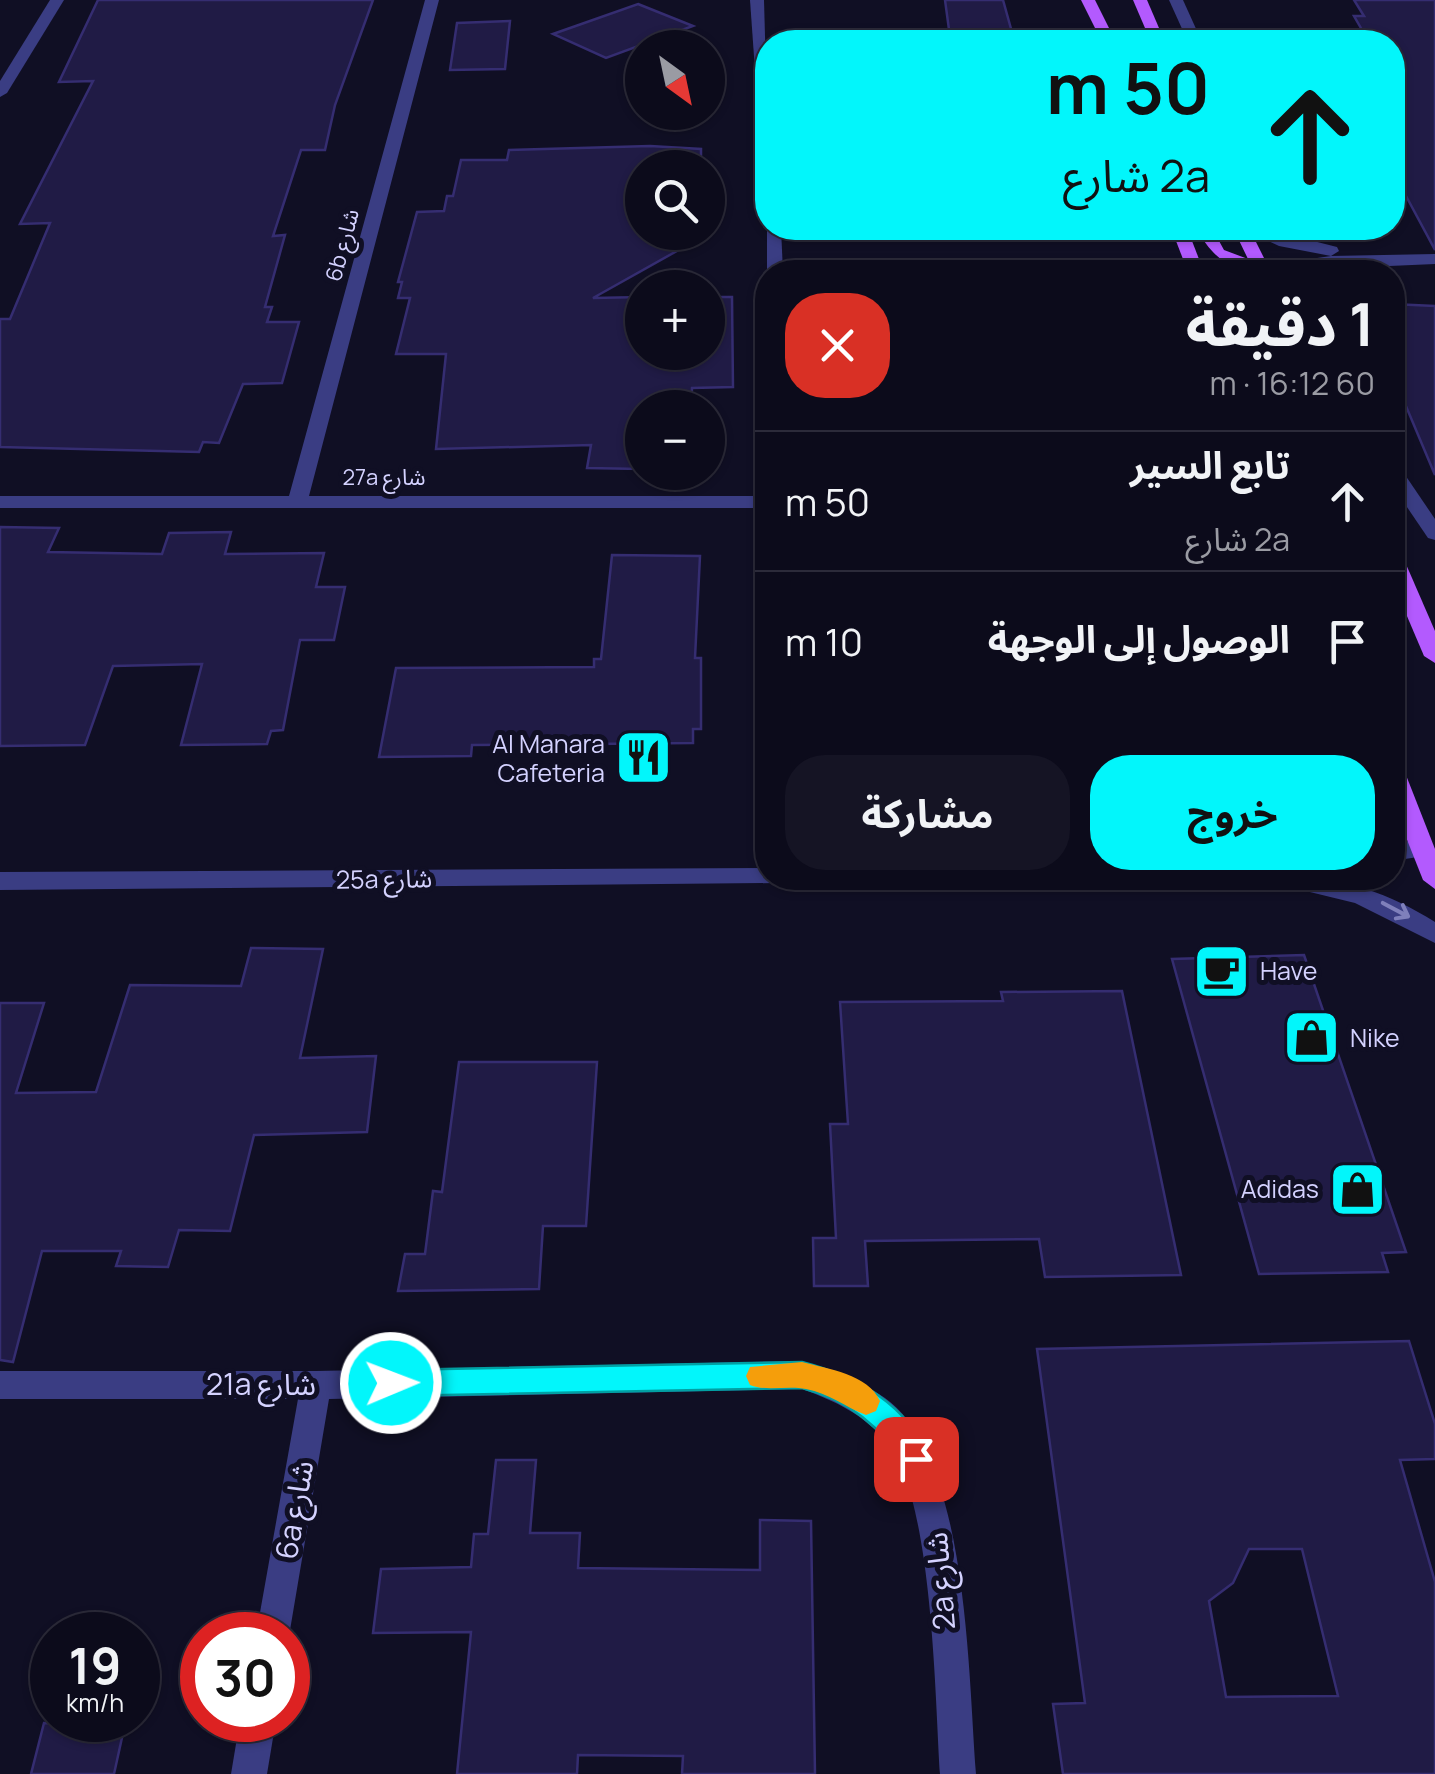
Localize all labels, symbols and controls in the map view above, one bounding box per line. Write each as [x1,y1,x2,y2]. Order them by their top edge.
north arrow [625,30,725,130]
map controls [625,30,725,490]
text: 50 m [1046,39,1210,135]
icon: ahead [1245,70,1375,200]
text: 2a شارع [1063,144,1210,206]
button: search [625,150,725,250]
street label: 6b شارع [318,205,368,285]
button: + [625,270,725,370]
text: 1 دقيقة [1186,282,1375,364]
button: close [785,293,890,398]
text: 60 m · 16:12 [1209,361,1375,405]
button: − [625,390,725,490]
text: تابع السير [1130,438,1290,490]
street label: 27a شارع [342,462,426,494]
icon: ahead [1320,474,1375,529]
text: 50 m [785,475,870,527]
text: 2a شارع [1185,517,1290,561]
text: الوصول إلى الوجهة [988,612,1290,664]
icon: arrive [1320,614,1375,669]
text: 10 m [785,615,863,667]
place label: Al Manara Cafeteria [492,726,605,790]
restaurant icon: Al Manara Cafeteria [614,728,674,788]
button: مشاركة [785,755,1070,870]
button: خروج [1090,755,1375,870]
street label: 25a شارع [336,860,432,899]
one-way arrow [1381,901,1411,920]
cafe icon: Have [1191,941,1251,1001]
place label: Have [1260,953,1317,988]
shop icon: Nike [1281,1008,1341,1068]
place label: Nike [1350,1020,1400,1055]
shop icon: Adidas [1328,1159,1388,1219]
place label: Adidas [1241,1171,1319,1206]
position arrow [339,1331,443,1435]
street label: 21a شارع [206,1363,316,1407]
pin [874,1417,959,1502]
icon: arrive [889,1432,944,1487]
street label: 6a شارع [265,1457,325,1563]
street label: 2a شارع [915,1530,967,1632]
speed limit sign: 30 [180,1612,310,1742]
text: 19 [69,1631,121,1699]
text: km/h [66,1685,124,1720]

